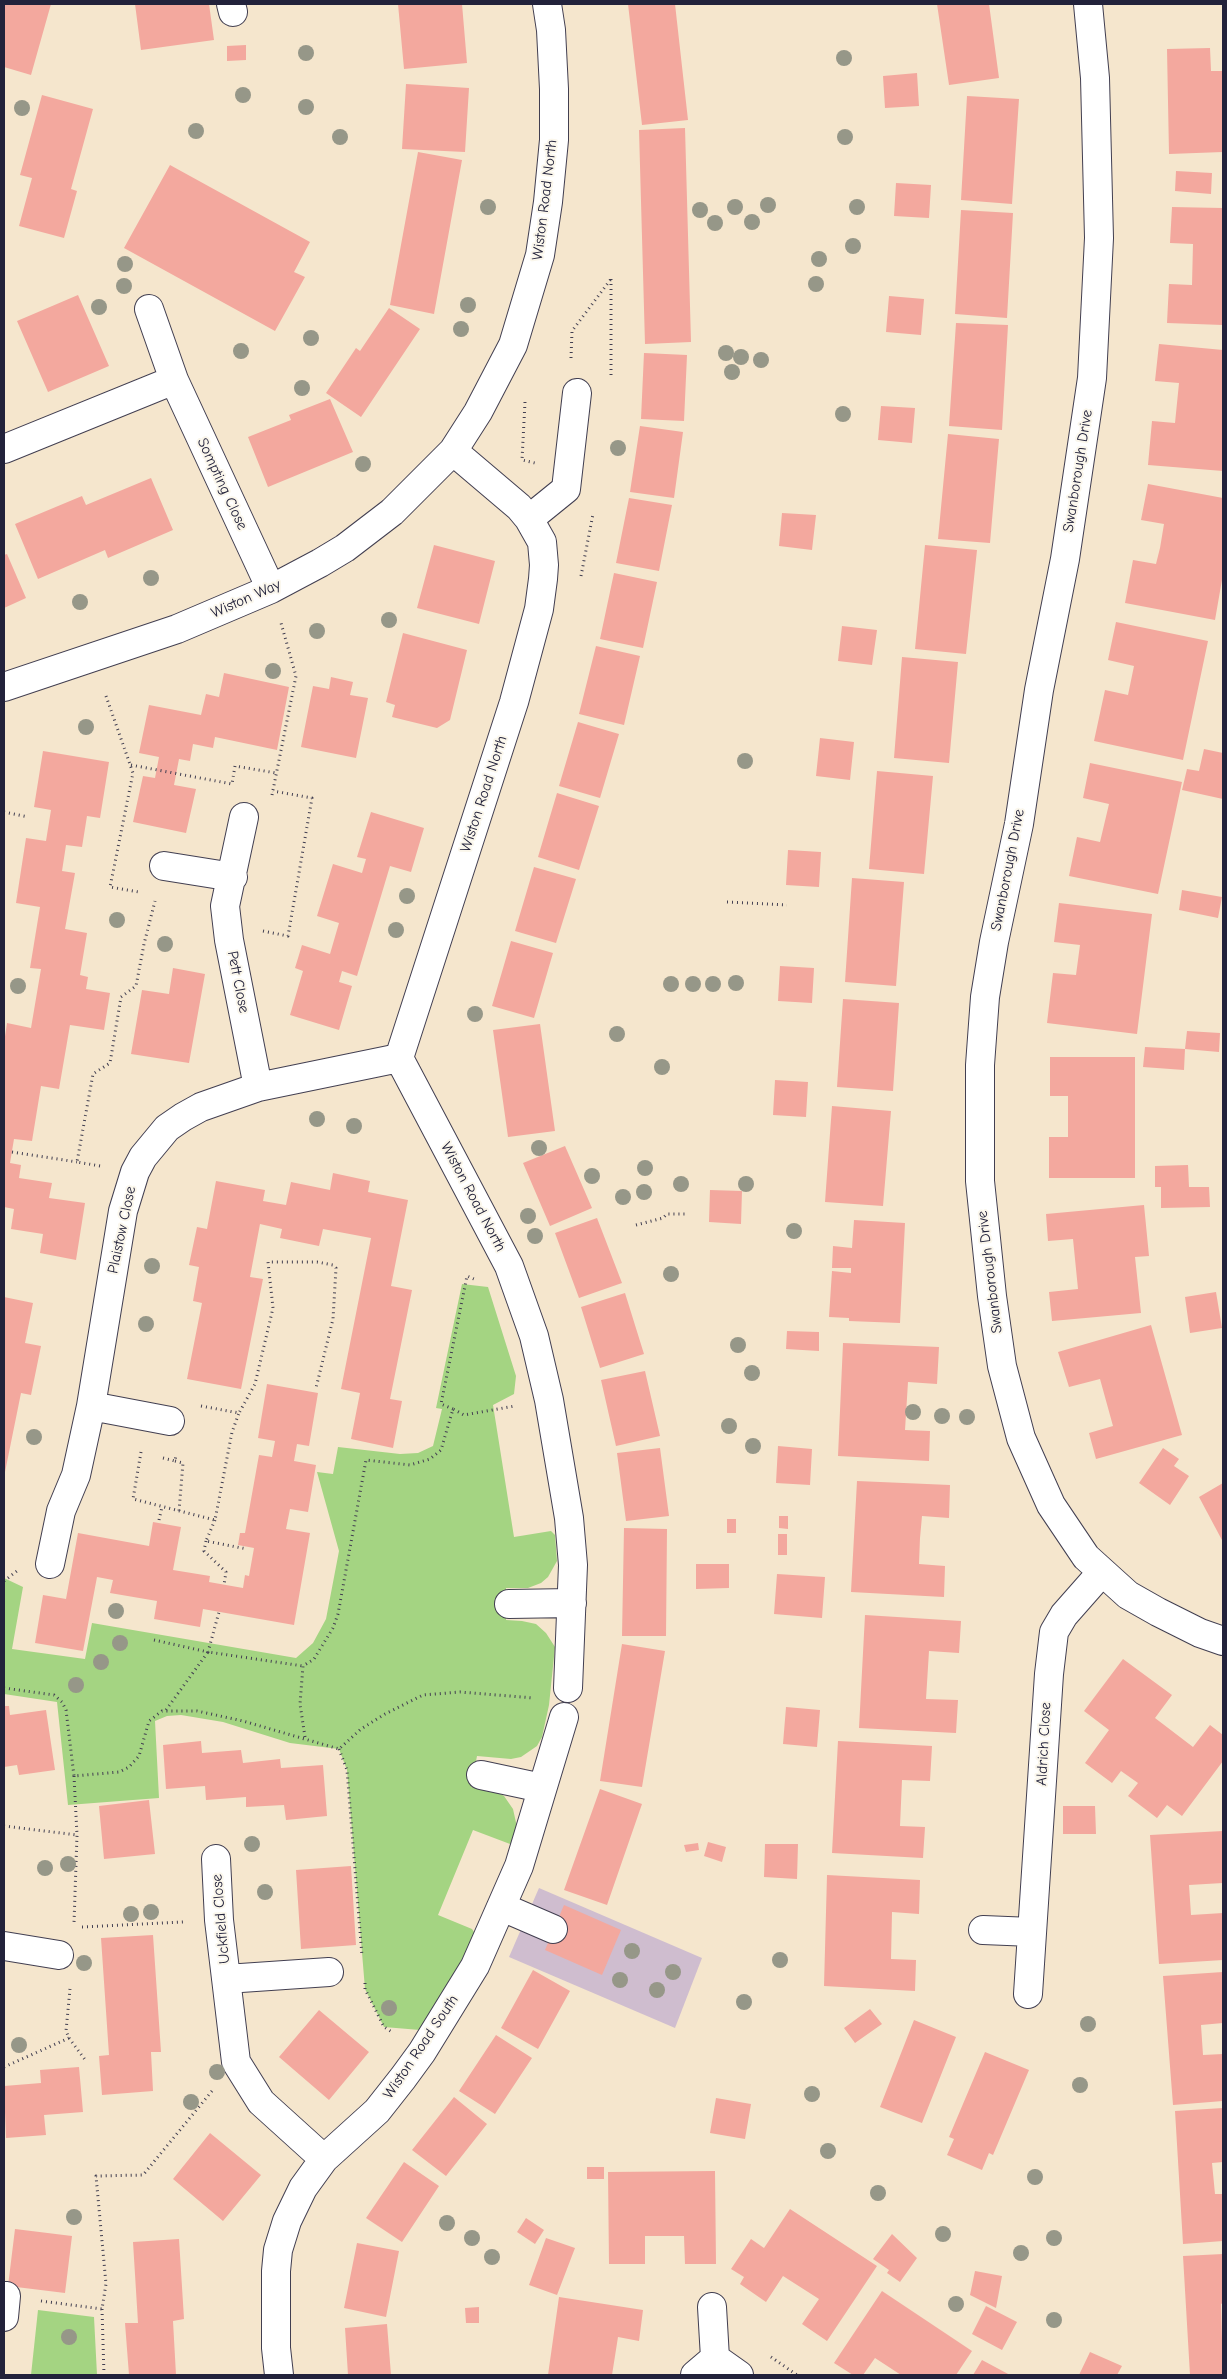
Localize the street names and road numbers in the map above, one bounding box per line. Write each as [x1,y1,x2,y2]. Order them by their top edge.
street label: Wiston Road North [529,139,561,261]
street label: Swanborough Drive [1059,409,1097,533]
street label: Sompting Close [193,435,251,533]
street label: Wiston Way [208,576,284,622]
street label: Wiston Road North [457,734,511,854]
street label: Swanborough Drive [987,808,1029,932]
street label: Pett Close [223,949,253,1015]
street label: Wiston Road North [437,1139,509,1255]
street label: Plaistow Close [104,1185,140,1275]
street label: Swanborough Drive [974,1210,1006,1334]
street label: Aldrich Close [1033,1702,1055,1786]
street label: Uckfield Close [208,1873,234,1965]
street label: Wiston Road South [380,1992,462,2102]

